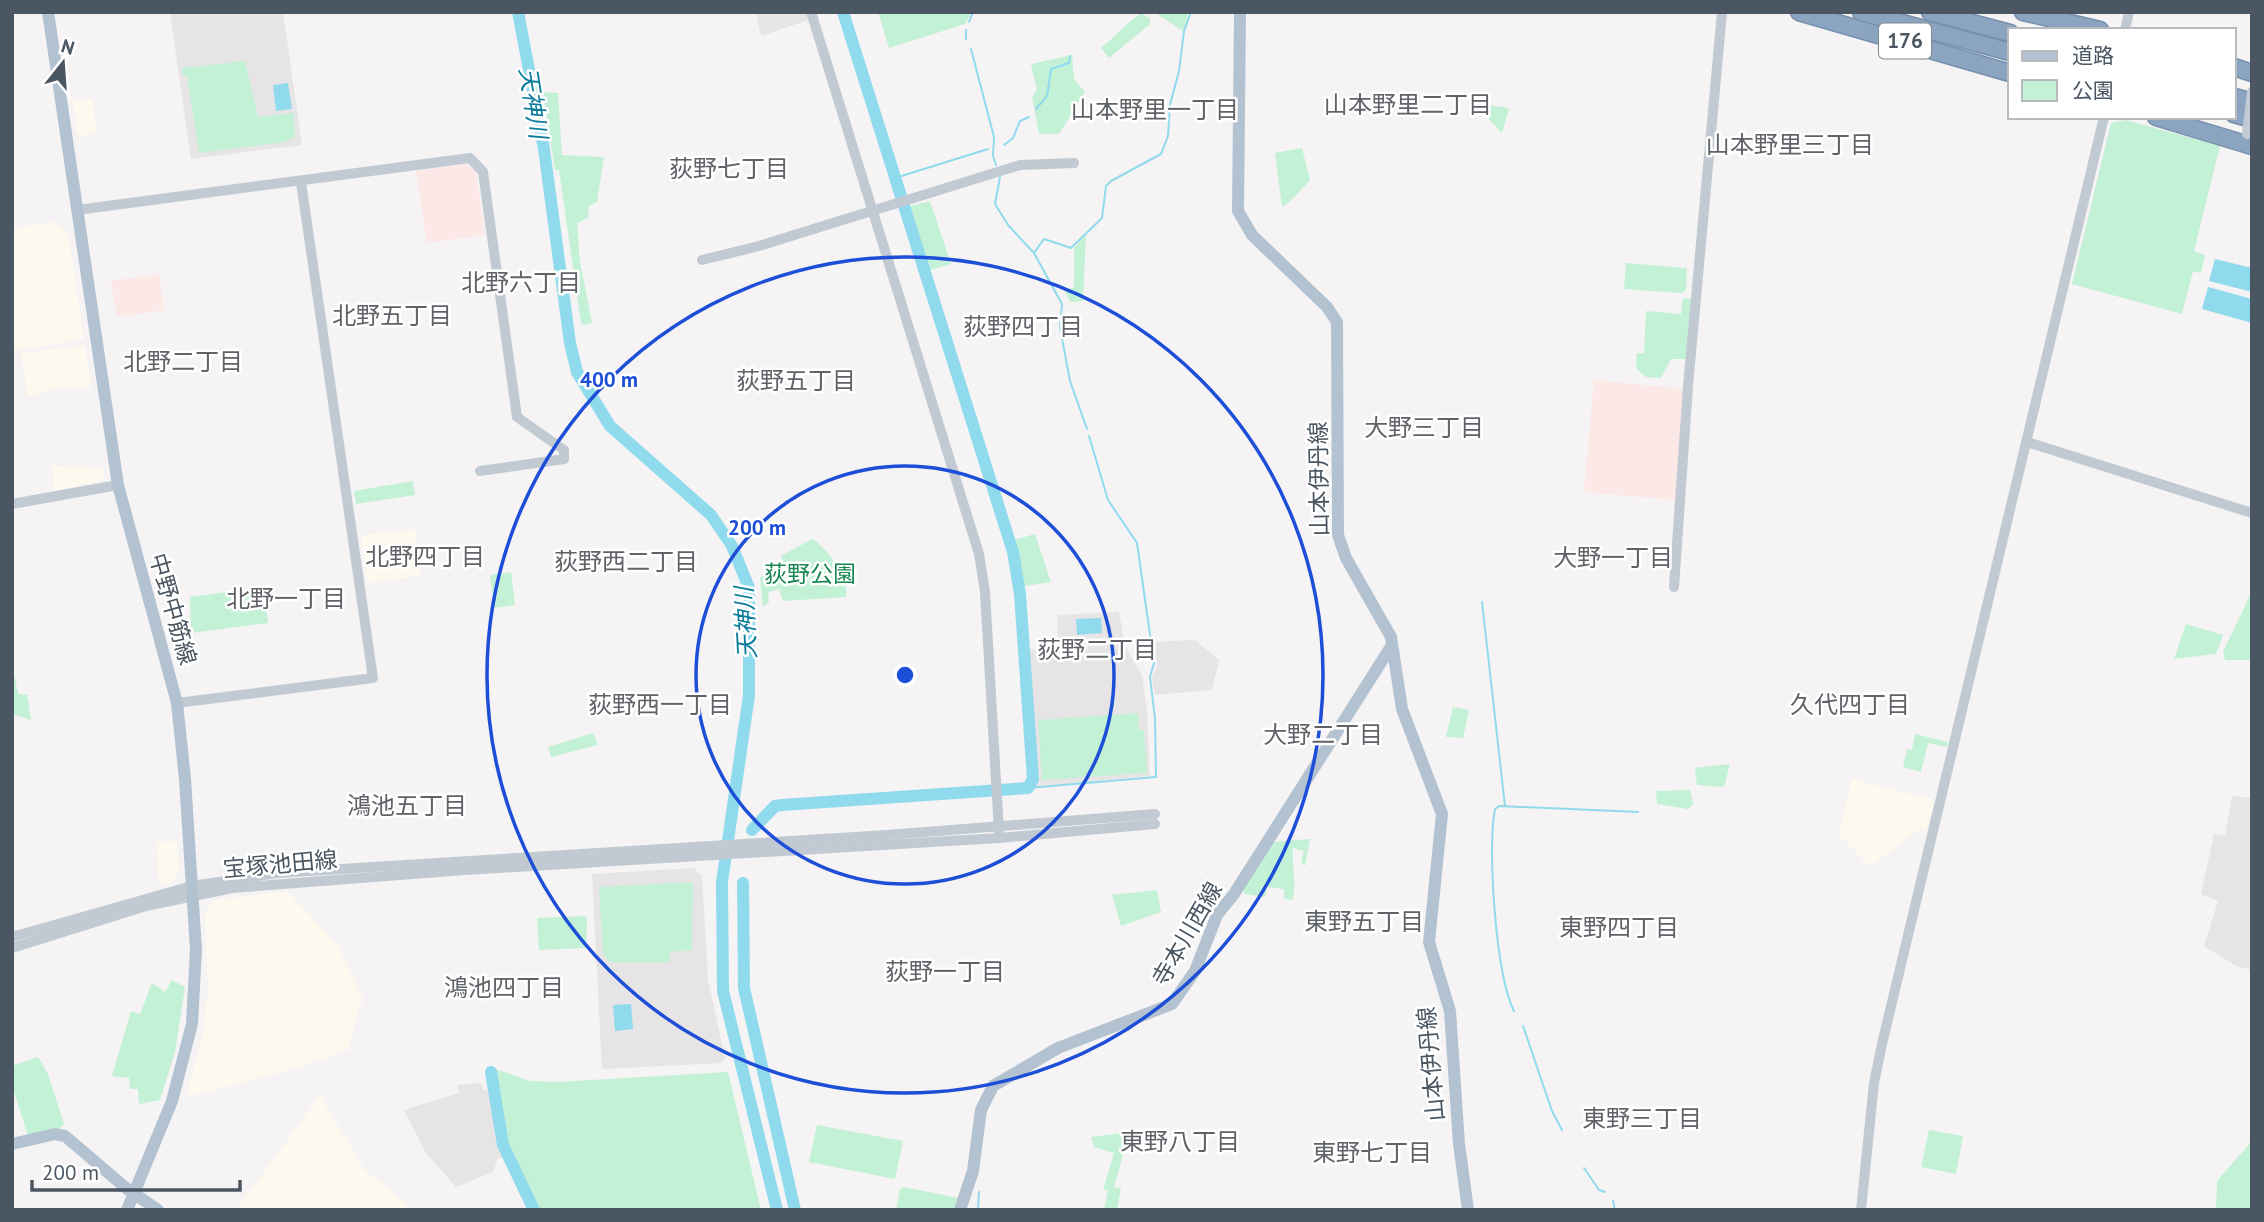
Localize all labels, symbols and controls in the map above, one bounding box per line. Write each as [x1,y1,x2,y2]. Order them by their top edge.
road number: 176 [1879,23,1931,58]
north arrow [28,28,98,98]
legend [2008,28,2236,119]
text: N [58,33,77,60]
text: 道路 [2072,42,2114,69]
water label: 天神川 [513,65,555,144]
text: 公園 [2072,77,2114,104]
district label: 山本野里二丁目 [1324,89,1492,120]
district label: 山本野里一丁目 [1071,94,1239,125]
district label: 山本野里三丁目 [1706,129,1874,160]
district label: 荻野七丁目 [669,153,789,184]
district label: 北野六丁目 [461,267,581,298]
district label: 北野五丁目 [332,300,452,331]
district label: 荻野四丁目 [963,311,1083,342]
district label: 北野二丁目 [123,346,243,377]
district label: 荻野五丁目 [736,365,856,396]
text: 400 m [580,366,638,393]
district label: 大野三丁目 [1364,412,1484,443]
street label: 山本伊丹線 [1303,421,1334,537]
text: 200 m [728,514,786,541]
district label: 北野四丁目 [365,541,485,572]
district label: 大野一丁目 [1553,542,1673,573]
district label: 荻野西二丁目 [554,546,698,577]
street label: 中野中筋線 [144,550,203,668]
park label: 荻野公園 [764,559,856,588]
district label: 北野一丁目 [226,583,346,614]
water label: 天神川 [728,583,763,660]
district label: 荻野二丁目 [1037,634,1157,665]
centre of rings [893,663,917,687]
district label: 荻野西一丁目 [588,689,732,720]
district label: 久代四丁目 [1790,689,1910,720]
district label: 大野二丁目 [1263,719,1383,750]
district label: 鴻池五丁目 [347,790,467,821]
street label: 宝塚池田線 [221,844,339,883]
street label: 寺本川西線 [1145,877,1228,991]
district label: 東野五丁目 [1304,906,1424,937]
district label: 東野四丁目 [1559,912,1679,943]
district label: 荻野一丁目 [885,956,1005,987]
district label: 鴻池四丁目 [444,972,564,1003]
street label: 山本伊丹線 [1411,1005,1450,1123]
district label: 東野三丁目 [1582,1103,1702,1134]
district label: 東野八丁目 [1120,1126,1240,1157]
district label: 東野七丁目 [1312,1137,1432,1168]
scale bar [32,1148,240,1192]
text: 200 m [42,1159,99,1186]

